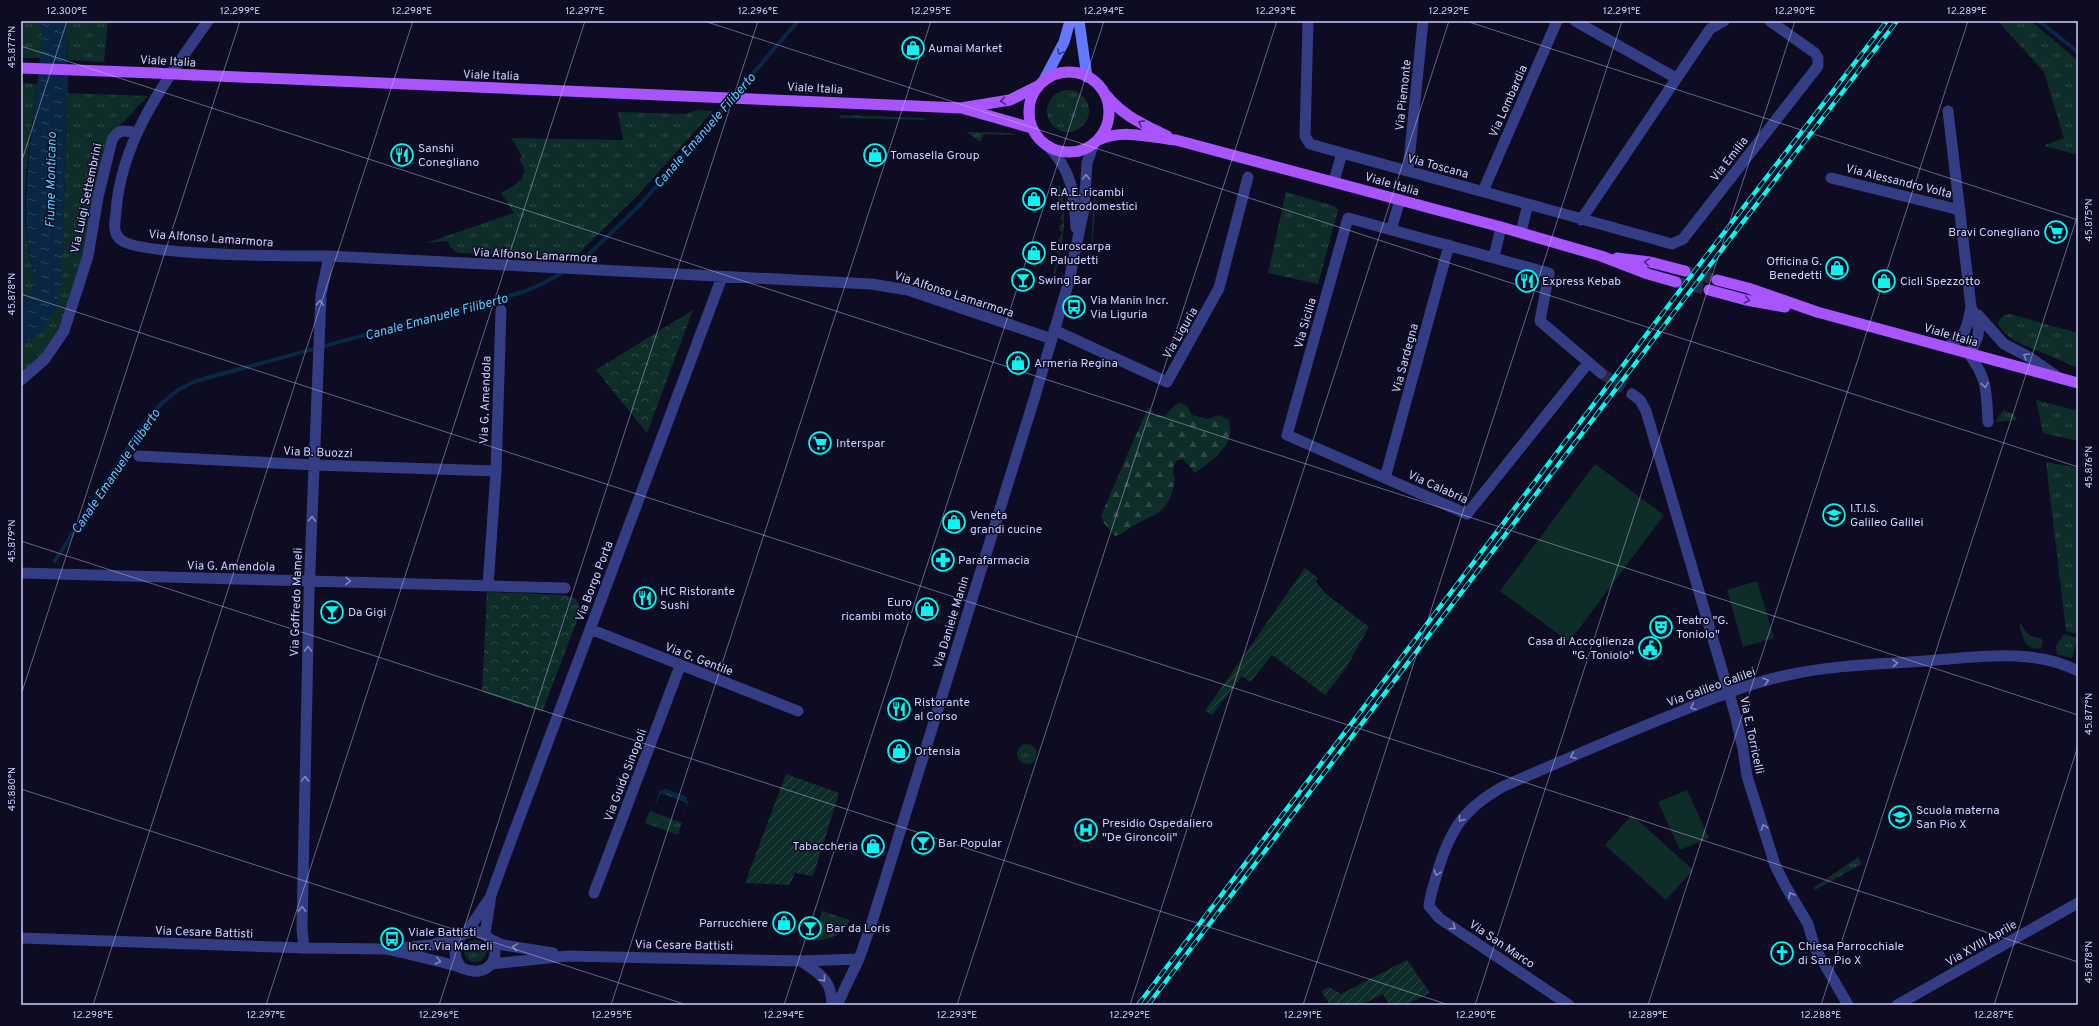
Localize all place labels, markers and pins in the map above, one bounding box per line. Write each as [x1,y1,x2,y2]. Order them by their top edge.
shop icon: Aumai Market [900,35,926,61]
place label: Aumai Market [928,41,1003,57]
place label: Sanshi Conegliano [418,141,479,171]
restaurant icon: Sanshi Conegliano [389,142,415,168]
shop icon: Tomasella Group [862,142,888,168]
place label: Tomasella Group [890,148,980,164]
place label: R.A.E. ricambi elettrodomestici [1050,185,1138,215]
shop icon: R.A.E. ricambi elettrodomestici [1021,186,1047,212]
supermarket icon: Bravi Conegliano [2043,219,2069,245]
place label: Bravi Conegliano [1948,225,2040,241]
place label: Euroscarpa Paludetti [1050,239,1111,269]
shop icon: Euroscarpa Paludetti [1021,240,1047,266]
place label: Officina G. Benedetti [1766,254,1822,284]
shop icon: Officina G. Benedetti [1824,255,1850,281]
bar icon: Swing Bar [1010,267,1036,293]
restaurant icon: Express Kebab [1514,268,1540,294]
shop icon: Cicli Spezzotto [1871,268,1897,294]
place label: Swing Bar [1038,273,1092,289]
place label: Express Kebab [1542,274,1621,290]
place label: Cicli Spezzotto [1900,274,1981,290]
place label: Via Manin Incr. Via Liguria [1090,293,1169,323]
bus stop icon: Via Manin Incr. Via Liguria [1061,294,1087,320]
shop icon: Armeria Regina [1005,350,1031,376]
place label: Armeria Regina [1034,356,1118,372]
supermarket icon: Interspar [807,430,833,456]
place label: Interspar [836,436,886,452]
place label: I.T.I.S. Galileo Galilei [1850,501,1924,531]
school or university icon: I.T.I.S. Galileo Galilei [1821,502,1847,528]
place label: Veneta grandi cucine [970,508,1042,538]
shop icon: Veneta grandi cucine [941,509,967,535]
pharmacy icon: Parafarmacia [930,547,956,573]
place label: Parafarmacia [958,553,1030,569]
place label: HC Ristorante Sushi [660,584,735,614]
restaurant icon: HC Ristorante Sushi [632,585,658,611]
place label: Euro ricambi moto [841,595,912,625]
shop icon: Euro ricambi moto [914,596,940,622]
bar icon: Da Gigi [319,599,345,625]
place label: Da Gigi [348,605,386,621]
place label: Teatro "G. Toniolo" [1676,613,1728,643]
theatre icon: Teatro "G. Toniolo" [1648,614,1674,640]
place label: Casa di Accoglienza "G. Toniolo" [1527,634,1634,664]
public building icon: Casa di Accoglienza "G. Toniolo" [1637,635,1663,661]
place label: Ristorante al Corso [914,695,970,725]
restaurant icon: Ristorante al Corso [886,696,912,722]
shop icon: Ortensia [886,738,912,764]
place label: Ortensia [914,744,960,760]
place label: Scuola materna San Pio X [1916,803,2000,833]
school or university icon: Scuola materna San Pio X [1887,804,1913,830]
place label: Presidio Ospedaliero "De Gironcoli" [1102,816,1213,846]
hospital icon: Presidio Ospedaliero "De Gironcoli" [1073,817,1099,843]
bar icon: Bar Popular [910,830,936,856]
shop icon: Tabaccheria [860,833,886,859]
place label: Bar Popular [938,836,1002,852]
place label: Tabaccheria [792,839,858,855]
shop icon: Parrucchiere [771,910,797,936]
bar icon: Bar da Loris [797,915,823,941]
place label: Parrucchiere [699,916,768,932]
place label: Bar da Loris [826,921,890,937]
place label: Viale Battisti Incr. Via Mameli [408,925,492,955]
bus stop icon: Viale Battisti Incr. Via Mameli [379,926,405,952]
place label: Chiesa Parrocchiale di San Pio X [1798,939,1904,969]
church icon: Chiesa Parrocchiale di San Pio X [1769,940,1795,966]

